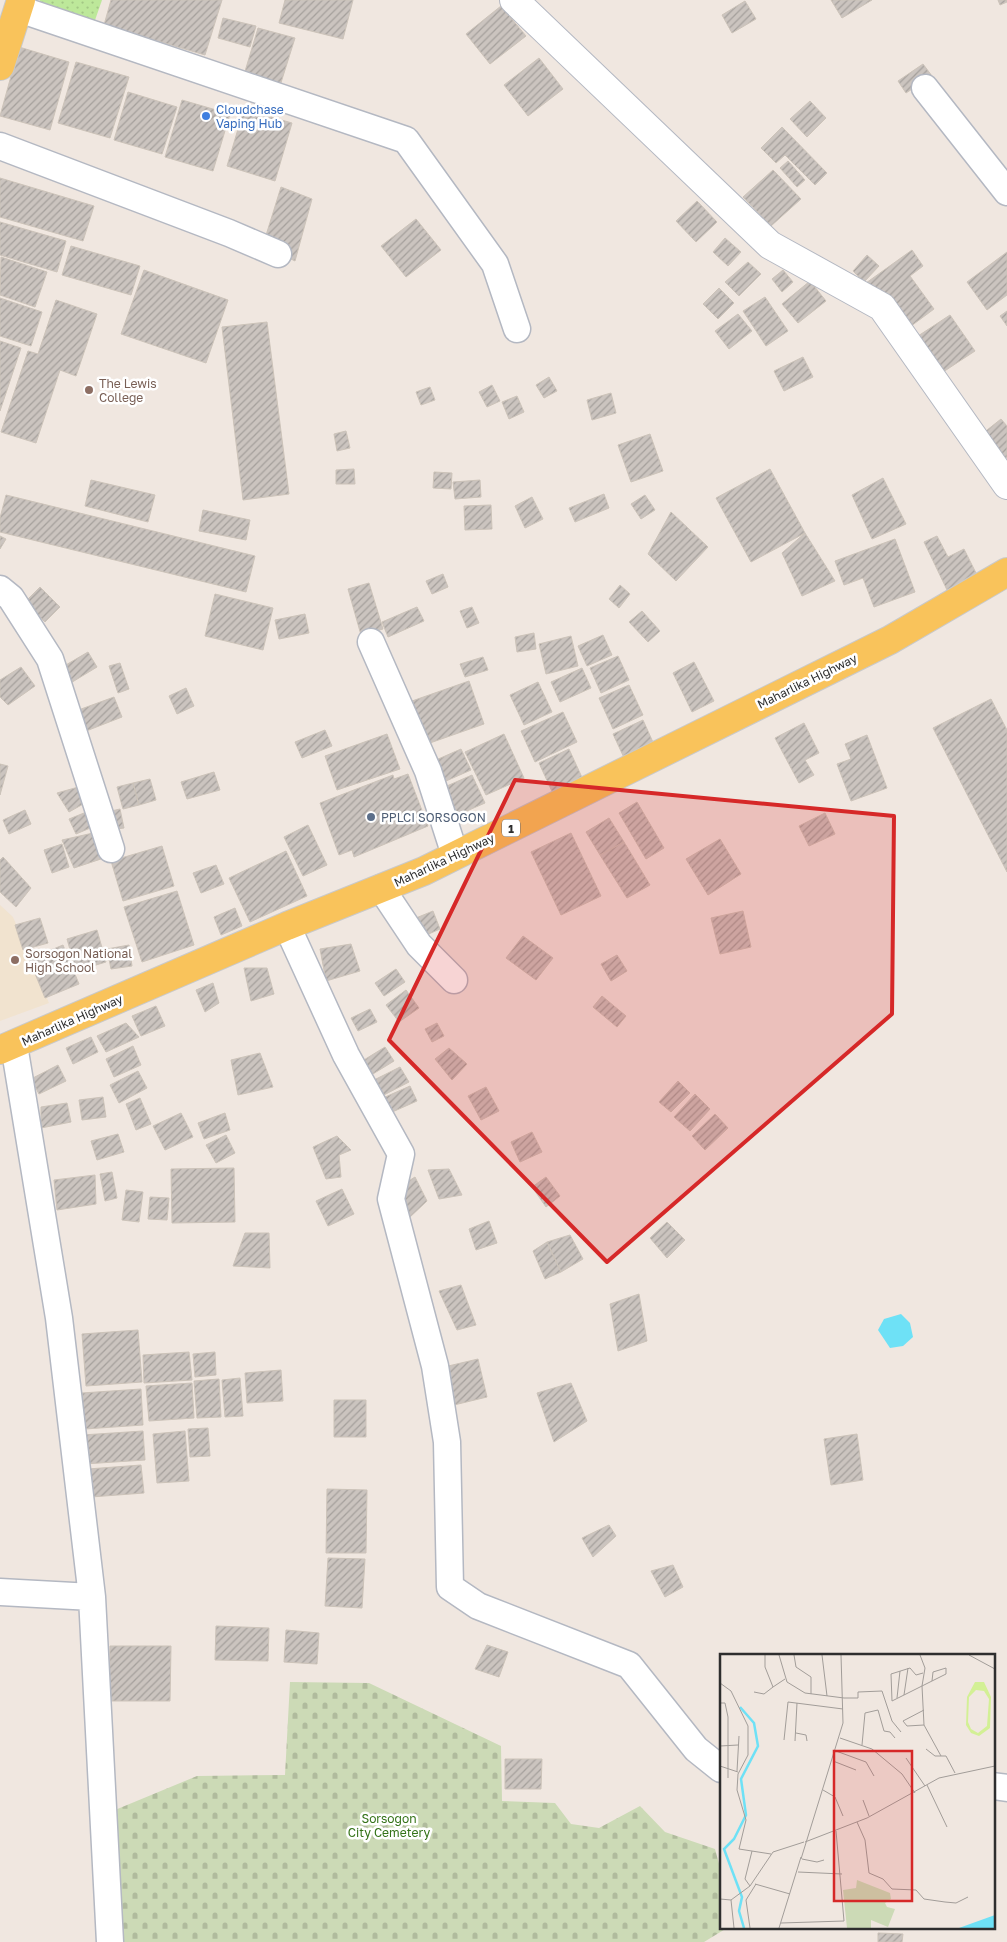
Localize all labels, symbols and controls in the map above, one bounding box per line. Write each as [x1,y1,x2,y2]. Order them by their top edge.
place label: Cloudchase Vaping Hub [216,102,284,131]
marker: Cloudchase Vaping Hub [200,110,212,122]
place label: The Lewis College [99,376,157,405]
marker: The Lewis College [83,384,95,396]
street label: Maharlika Highway [755,650,860,712]
place label: PPLCI SORSOGON [381,810,486,825]
marker: PPLCI SORSOGON [365,811,377,823]
road number: 1 [502,820,520,836]
street label: Maharlika Highway [391,830,497,890]
place label: Sorsogon National High School [25,946,132,975]
marker: Sorsogon National High School [9,954,21,966]
street label: Maharlika Highway [19,991,125,1049]
inset map [720,1654,994,1930]
park label: Sorsogon City Cemetery [348,1811,430,1840]

